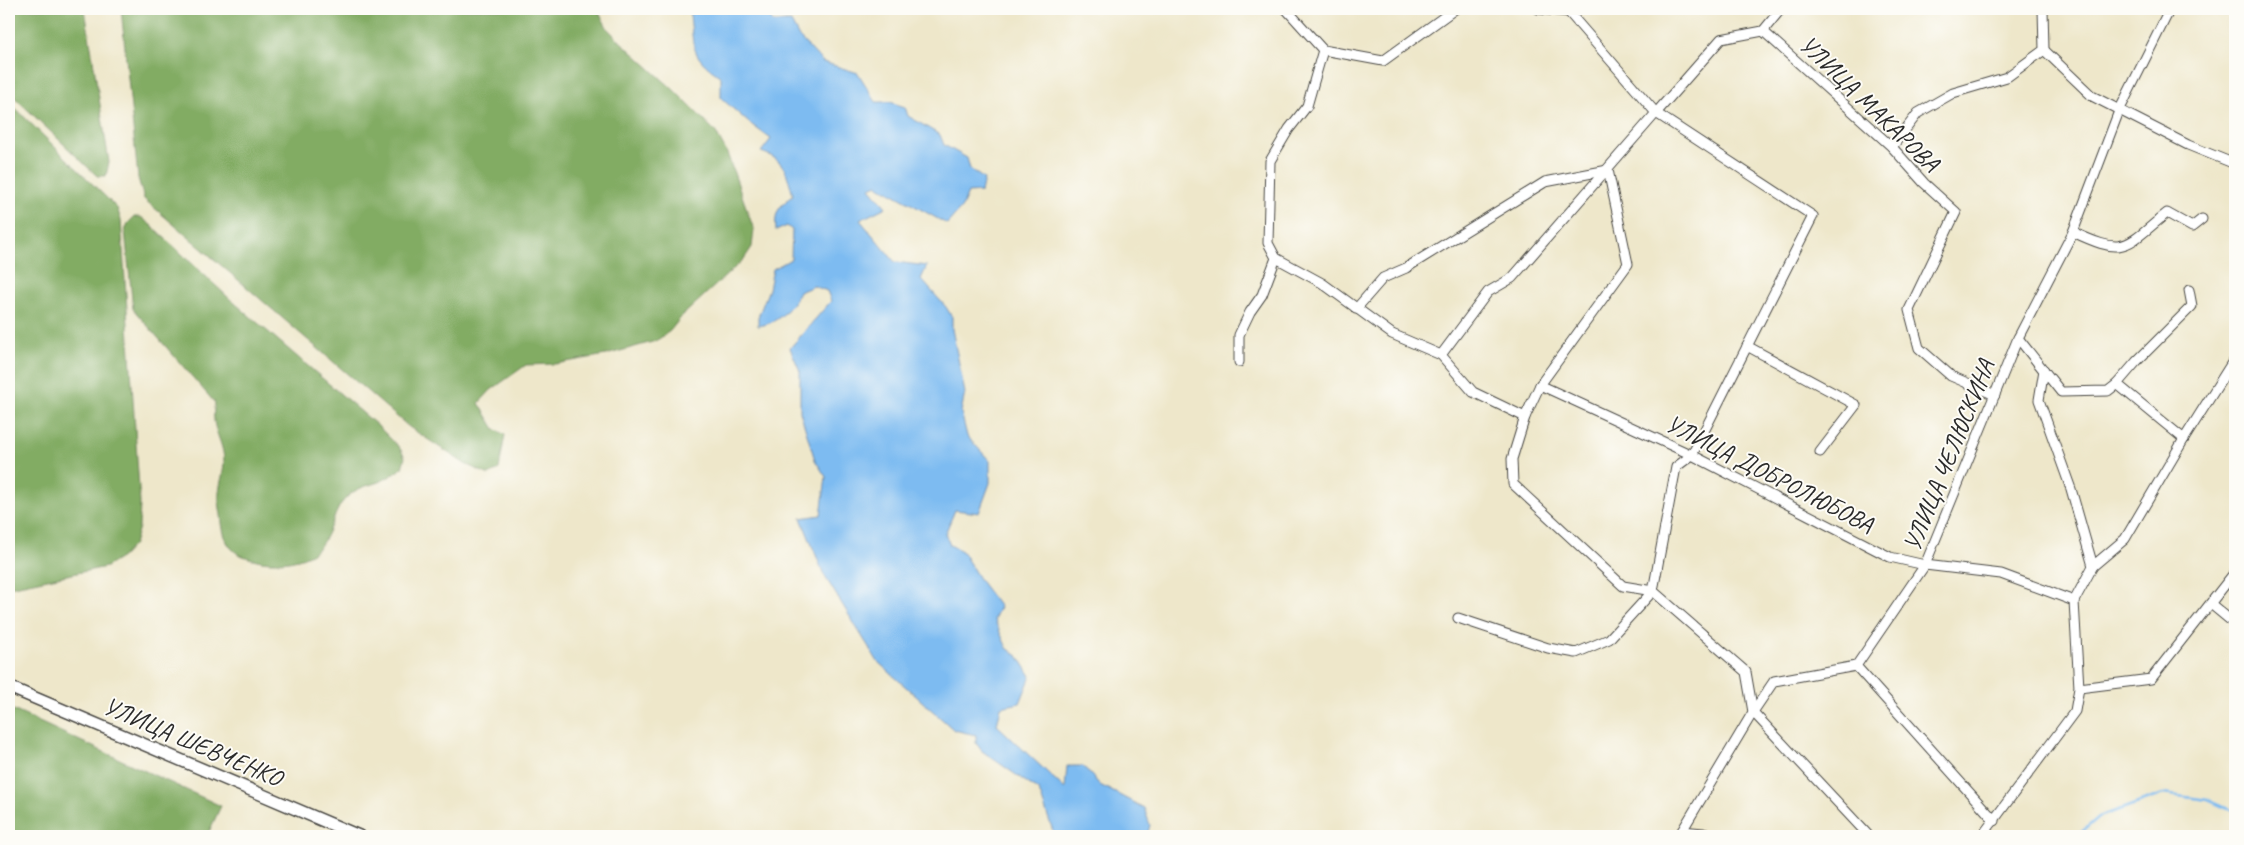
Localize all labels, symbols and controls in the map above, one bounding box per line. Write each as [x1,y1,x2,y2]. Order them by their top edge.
street label: УЛИЦА МАКАРОВА [1792,29,1947,180]
street label: УЛИЦА ЧЕЛЮСКИНА [1896,354,2002,556]
street label: УЛИЦА ДОБРОЛЮБОВА [1660,408,1879,540]
street label: УЛИЦА ШЕВЧЕНКО [98,690,289,795]

